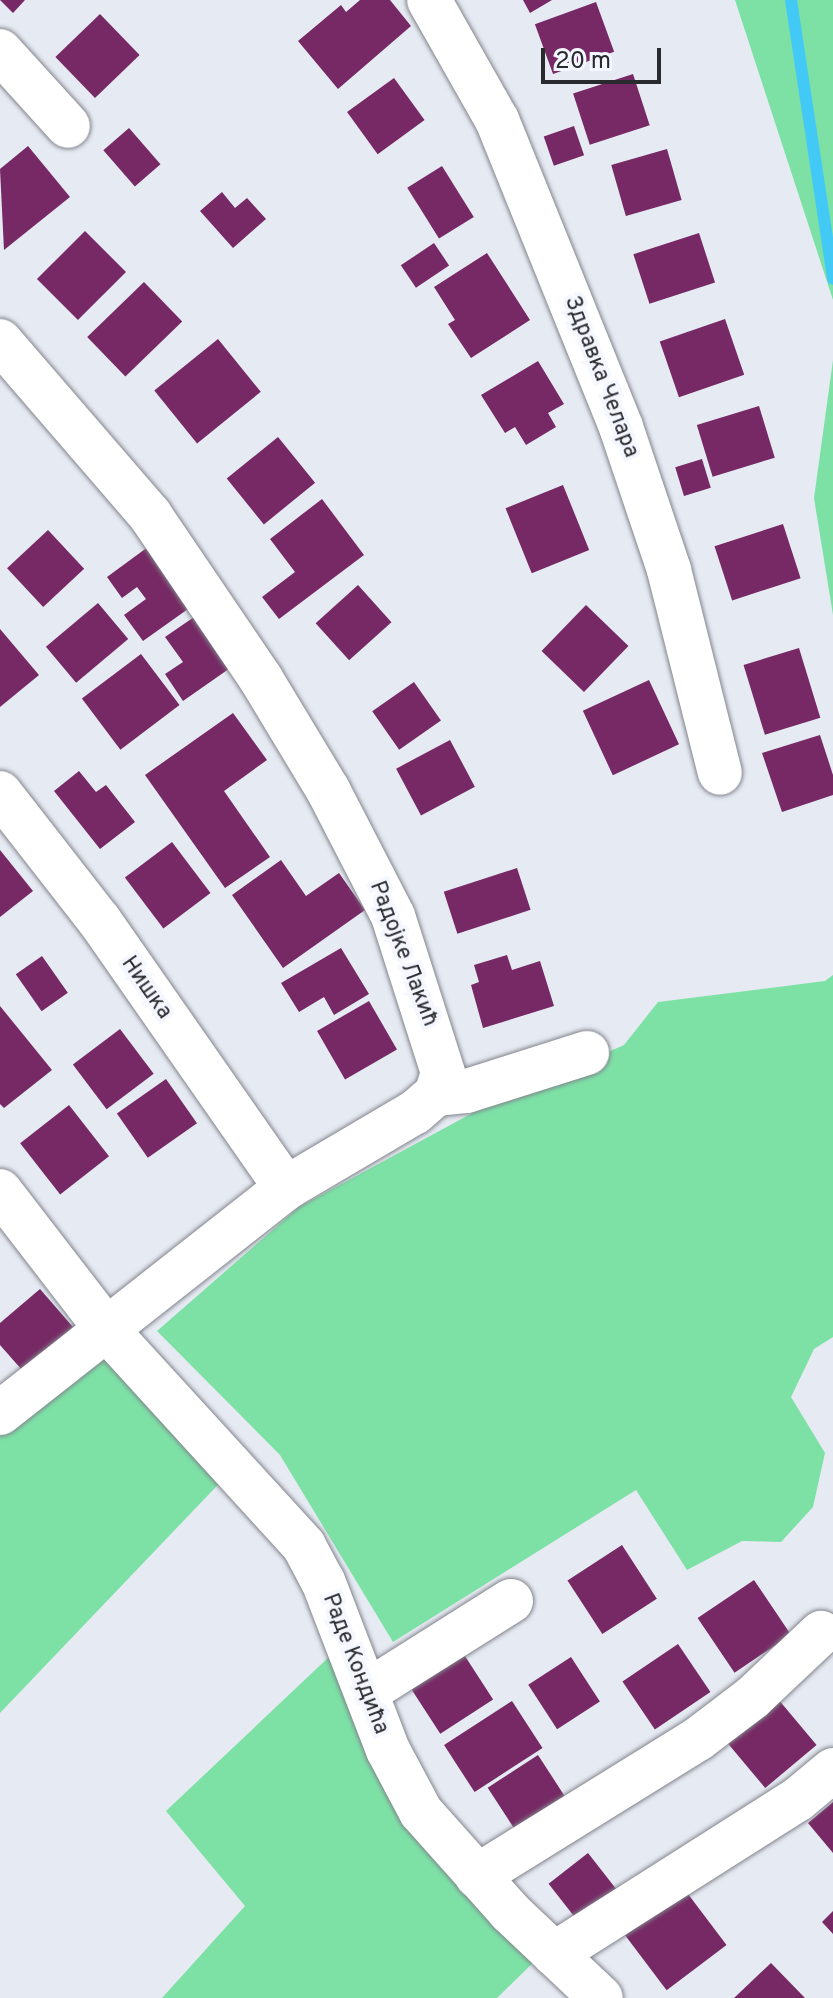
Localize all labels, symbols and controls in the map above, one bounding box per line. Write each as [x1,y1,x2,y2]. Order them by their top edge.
scale bar [545,32,665,82]
text: 20 m [555,47,611,77]
street label: Здравка Челара [558,292,644,462]
street label: Радојке Лакић [363,878,443,1030]
street label: Нишка [115,952,177,1024]
street label: Раде Кондића [316,1590,394,1738]

